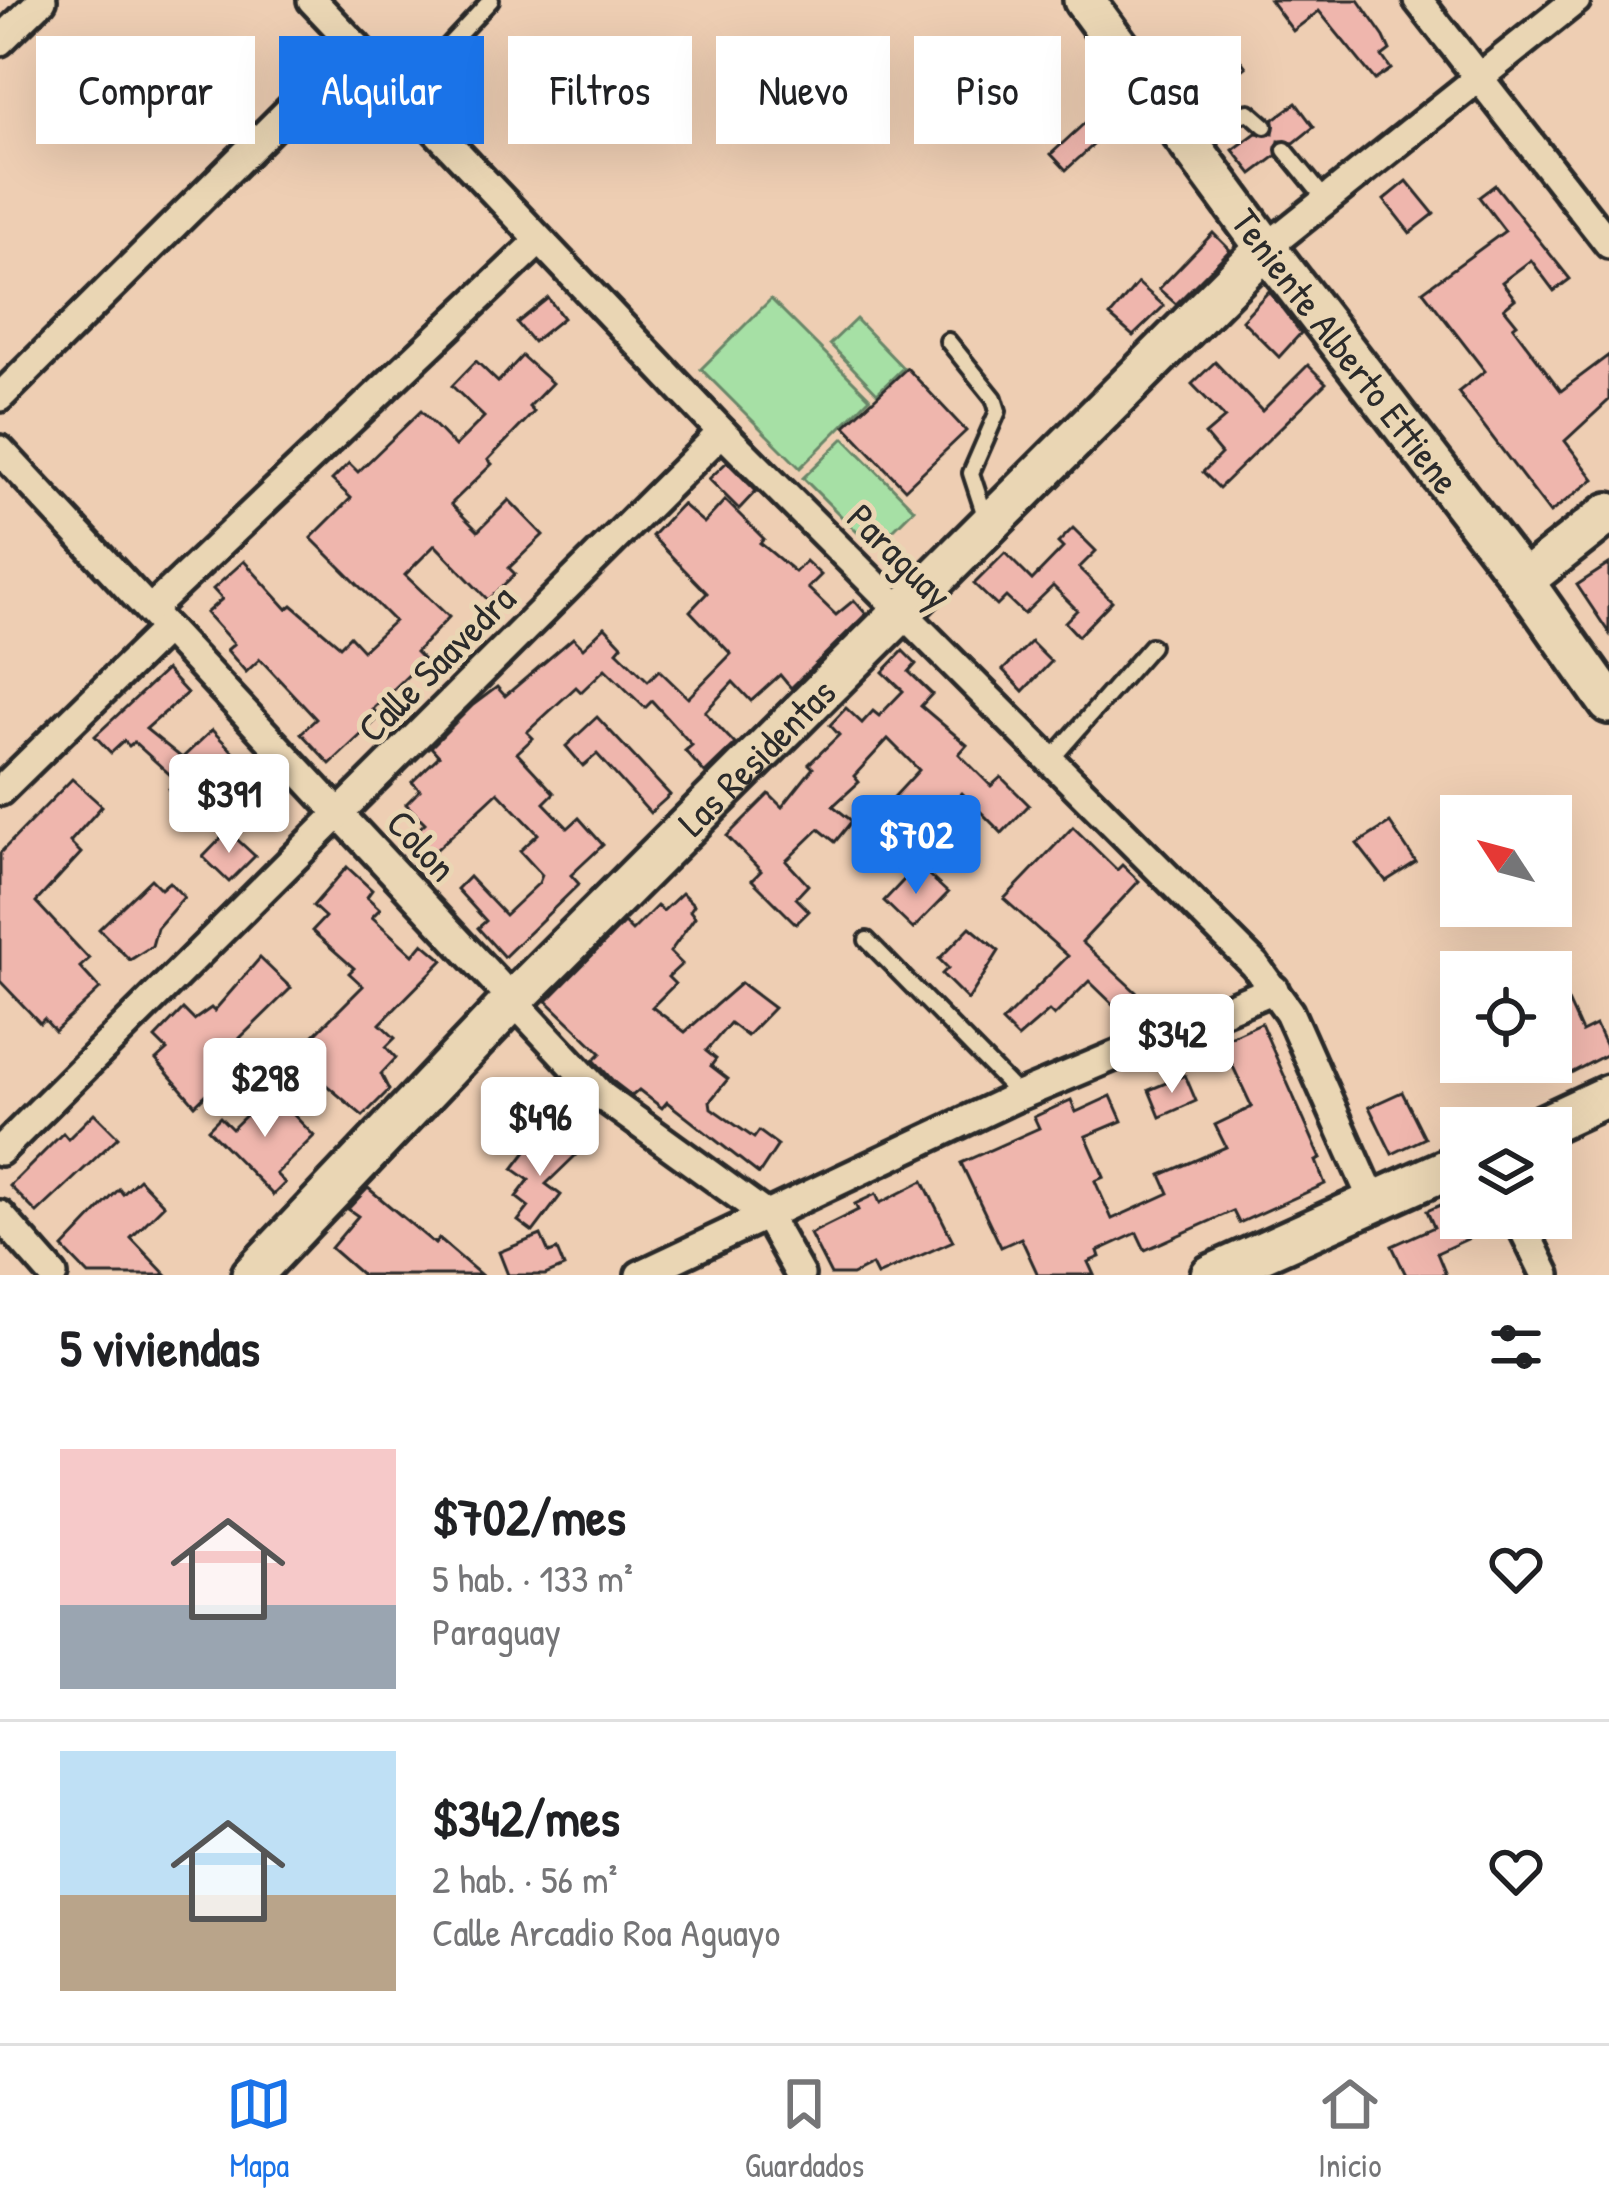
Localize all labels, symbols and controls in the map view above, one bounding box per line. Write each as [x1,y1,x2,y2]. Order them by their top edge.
chip: Comprar [36,36,255,144]
chip: Alquilar [279,36,484,144]
chip: Filtros [508,36,692,144]
chip: Nuevo [716,36,890,144]
chip: Piso [914,36,1061,144]
chip: Casa [1085,36,1241,144]
street label: Teniente Alberto Ettiene [1220,197,1473,504]
street label: Paraguay [836,491,965,620]
street label: Calle Saavedra [345,572,526,753]
street label: Las Residentas [665,666,846,847]
pin: $391 [158,754,300,856]
text: $391 [196,766,262,819]
pin: $702 [845,795,987,897]
north arrow [1440,795,1572,927]
map controls [1440,795,1572,1239]
street label: Colon [375,797,469,892]
text: $702 [879,807,953,860]
button: locate [1440,951,1572,1083]
pin: $342 [1101,994,1243,1096]
text: $342 [1137,1006,1207,1059]
pin: $298 [194,1038,336,1140]
text: $298 [230,1050,300,1103]
pin: $496 [469,1077,611,1179]
text: $496 [508,1089,572,1142]
button: layers [1440,1107,1572,1239]
text: 5 viviendas [60,1313,260,1382]
icon: filters [1483,1314,1549,1380]
text: $702/mes [432,1482,626,1551]
icon: home [156,1497,300,1641]
icon: heart [1483,1536,1549,1602]
text: 5 hab. · 133 m² [432,1551,633,1604]
text: Paraguay [432,1604,561,1657]
text: $342/mes [432,1783,620,1852]
icon: home [156,1799,300,1943]
icon: heart [1483,1838,1549,1904]
text: 2 hab. · 56 m² [432,1852,618,1905]
text: Calle Arcadio Roa Aguayo [432,1905,780,1958]
tab: Mapa [226,2071,292,2187]
tab: Guardados [745,2071,864,2187]
tab: Inicio [1317,2071,1383,2187]

